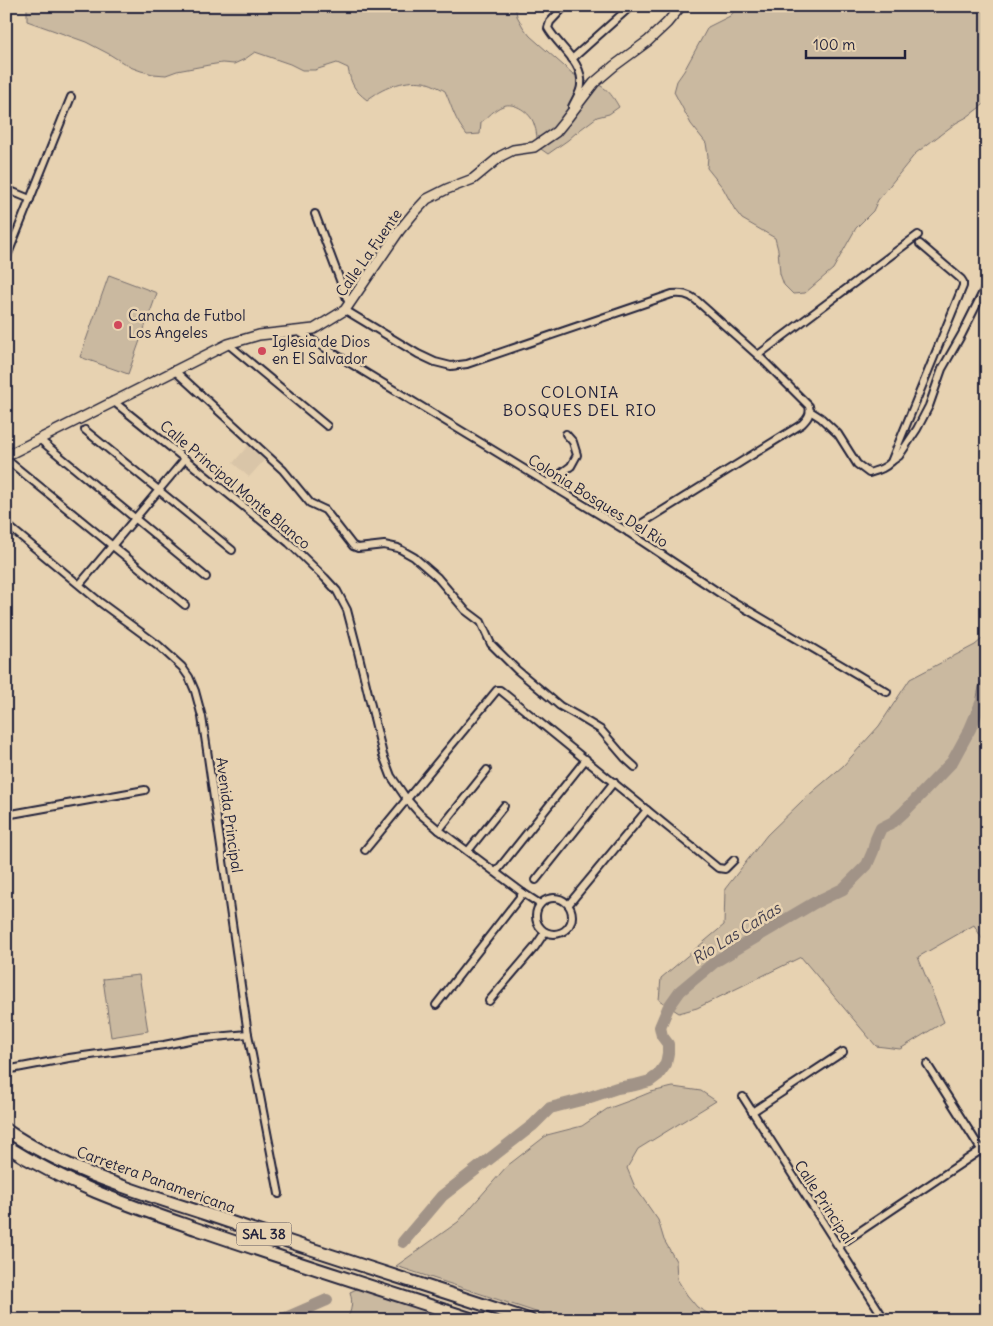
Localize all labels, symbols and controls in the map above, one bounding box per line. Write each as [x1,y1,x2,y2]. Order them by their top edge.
scale bar [806,28,904,60]
text: 100 m [813,35,855,54]
street label: Calle La Fuente [331,205,406,300]
place label: Cancha de Futbol Los Angeles [128,306,246,342]
marker: Cancha de Futbol Los Angeles [112,319,124,331]
place label: Iglesia de Dios en El Salvador [272,332,370,368]
marker: Iglesia de Dios en El Salvador [256,345,268,357]
district label: COLONIA BOSQUES DEL RIO [503,382,657,420]
street label: Calle Principal Monte Blanco [156,416,315,553]
street label: Colonia Bosques Del Rio [525,450,672,551]
street label: Avenida Principal [212,756,247,874]
water label: Río Las Cañas [688,897,785,968]
street label: Carretera Panamericana [74,1142,239,1217]
street label: Calle Principal [790,1157,858,1247]
road number: SAL 38 [236,1222,292,1246]

